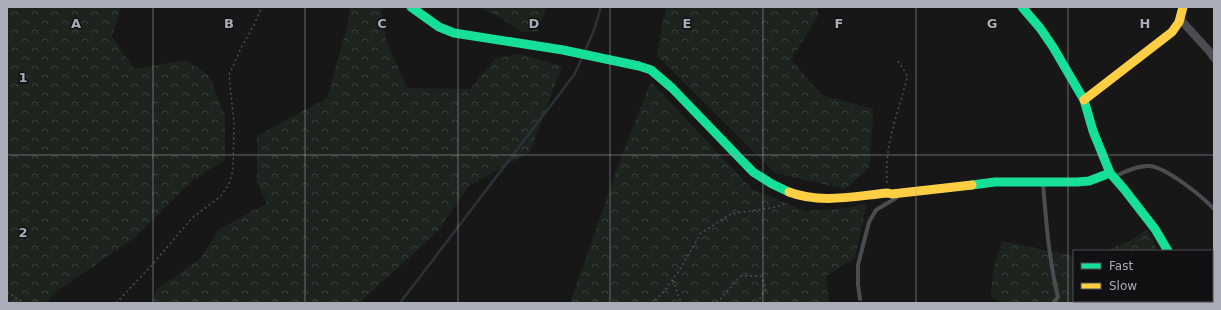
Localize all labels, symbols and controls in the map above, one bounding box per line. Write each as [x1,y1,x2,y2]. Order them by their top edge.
text: A [71,16,81,31]
text: B [224,16,234,31]
text: C [377,16,387,31]
text: D [529,16,540,31]
text: E [683,16,691,31]
text: F [835,16,843,31]
text: G [987,16,997,31]
text: H [1140,16,1150,31]
text: 1 [18,70,28,85]
text: 2 [18,225,28,240]
legend [1073,250,1213,302]
text: Fast [1109,259,1133,273]
text: Slow [1109,279,1137,293]

